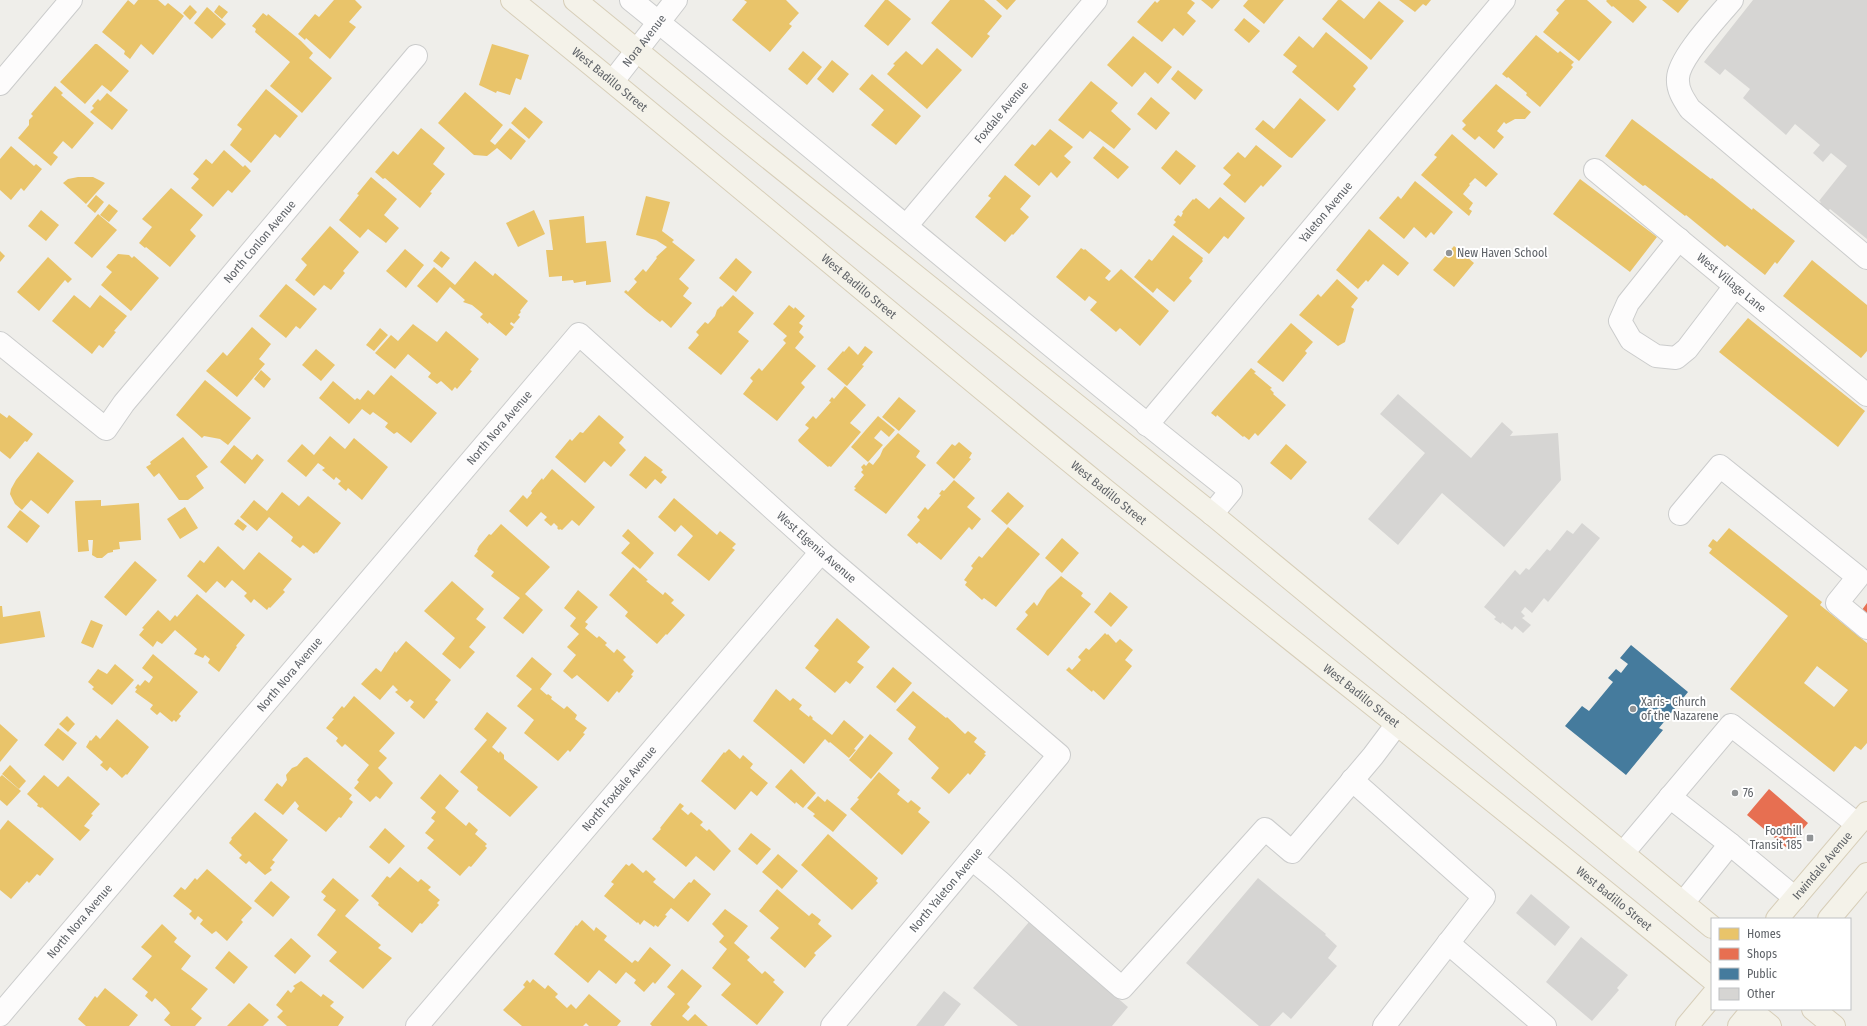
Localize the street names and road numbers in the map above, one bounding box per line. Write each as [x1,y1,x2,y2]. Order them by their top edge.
street label: Nora Avenue [620,12,669,70]
street label: West Badillo Street [569,44,650,115]
street label: Foxdale Avenue [972,79,1032,146]
street label: Yaleton Avenue [1296,179,1355,245]
street label: North Conlon Avenue [221,197,299,286]
street label: West Village Lane [1694,250,1769,316]
street label: West Badillo Street [819,251,899,322]
street label: North Nora Avenue [464,388,535,468]
street label: West Badillo Street [1068,458,1150,528]
street label: West Elgenia Avenue [774,509,859,586]
street label: North Nora Avenue [254,634,325,714]
street label: West Badillo Street [1320,661,1402,730]
street label: North Foxdale Avenue [579,743,660,834]
street label: Irwindale Avenue [1790,829,1855,902]
street label: North Yaleton Avenue [907,845,985,935]
street label: West Badillo Street [1573,864,1655,934]
street label: North Nora Avenue [44,881,115,961]

